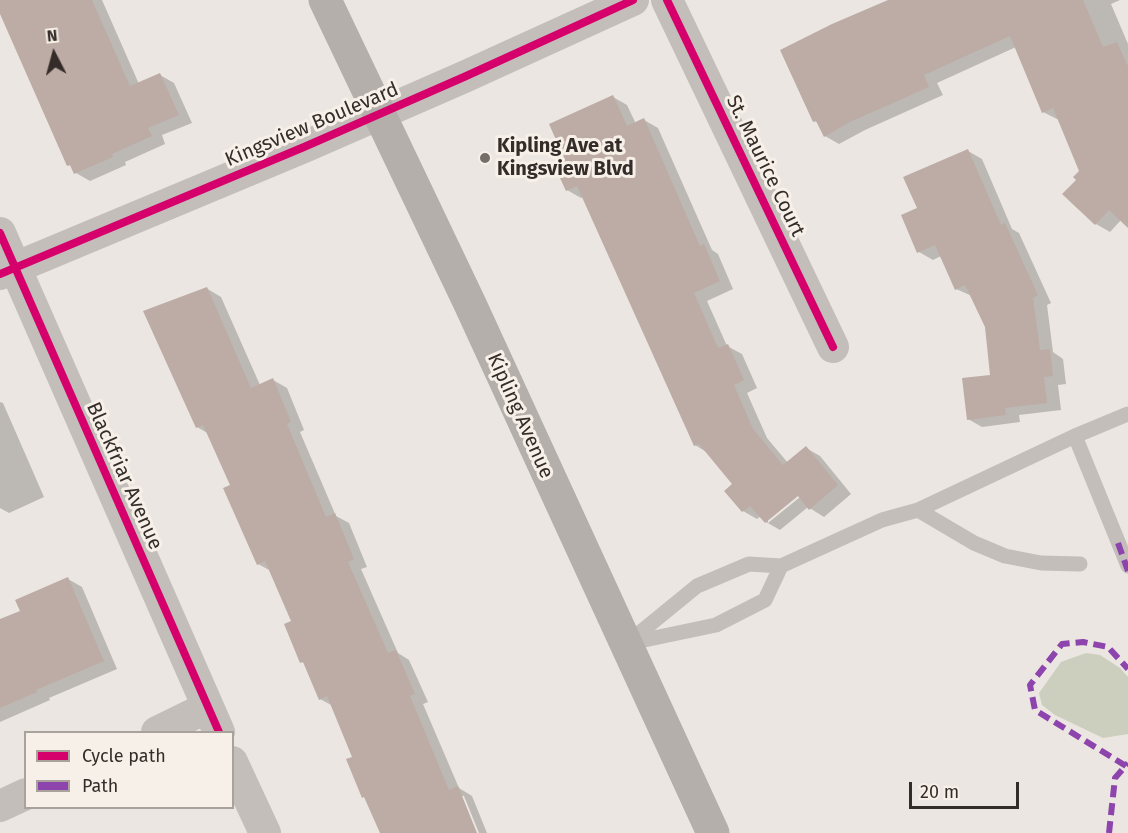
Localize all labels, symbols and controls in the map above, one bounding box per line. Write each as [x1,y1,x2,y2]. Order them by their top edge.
north arrow [24,24,84,84]
text: N [46,26,58,46]
street label: Kingsview Boulevard [222,78,402,172]
street label: St. Maurice Court [720,91,810,241]
place label: Kipling Ave at Kingsview Blvd [497,134,634,181]
marker: Kipling Ave at Kingsview Blvd [478,151,492,165]
street label: Kipling Avenue [482,350,558,482]
street label: Blackfriar Avenue [81,399,167,553]
legend [24,731,234,809]
text: Cycle path [82,745,166,767]
scale bar [912,770,1022,808]
text: Path [82,775,118,797]
text: 20 m [920,781,959,803]

